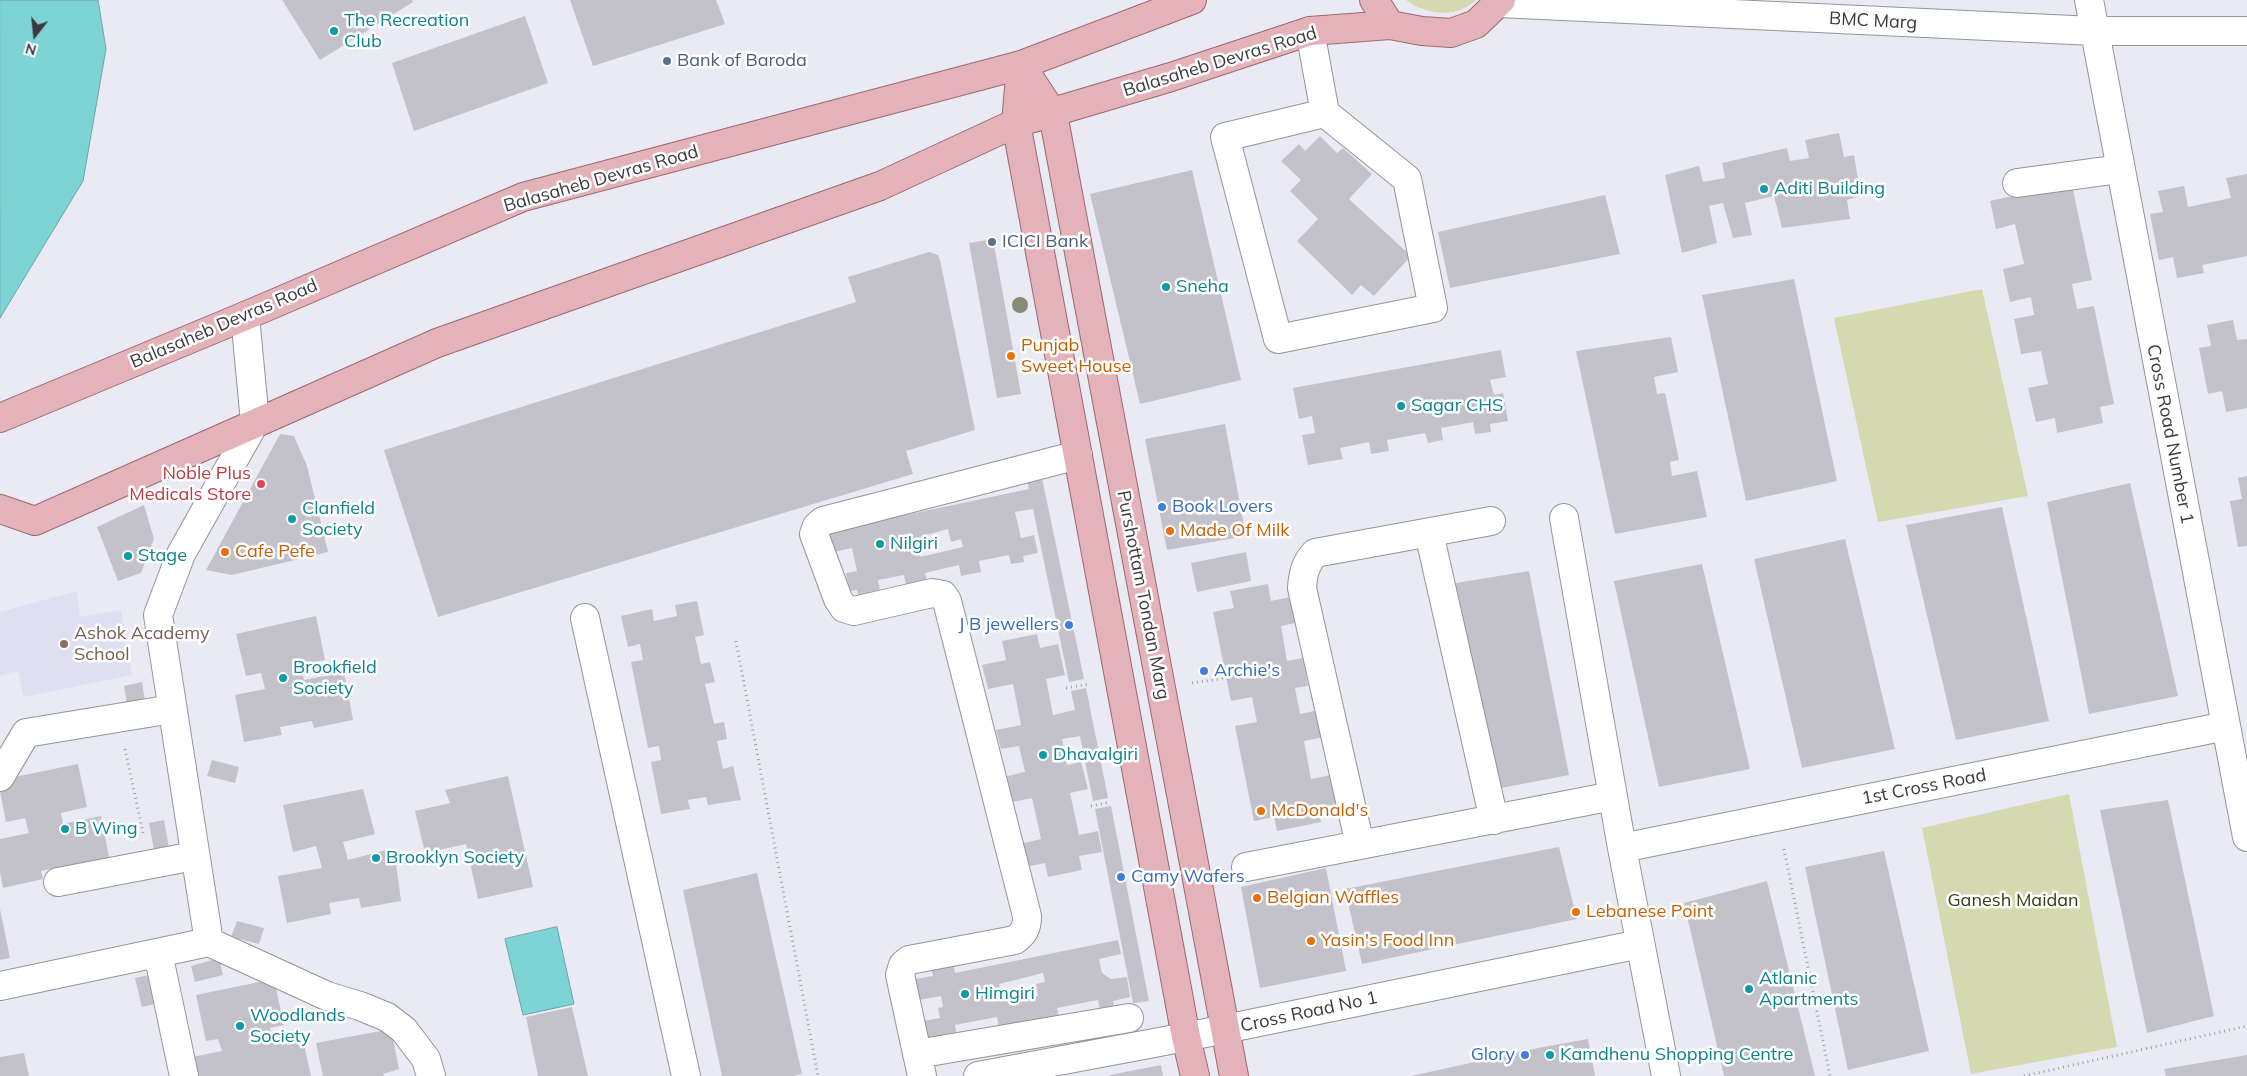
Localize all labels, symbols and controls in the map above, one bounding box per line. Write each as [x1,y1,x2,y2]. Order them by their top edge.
street label: BMC Marg [1828,8,1918,34]
north arrow [10,10,60,60]
place label: The Recreation Club [344,10,469,52]
street label: Balasaheb Devras Road [1121,22,1319,102]
marker: The Recreation Club [328,25,340,37]
text: N [23,39,38,60]
place label: Bank of Baroda [677,50,807,72]
marker: Bank of Baroda [661,55,673,67]
street label: Balasaheb Devras Road [501,141,701,217]
place label: Aditi Building [1774,178,1885,200]
marker: Aditi Building [1758,183,1770,195]
place label: ICICI Bank [1002,231,1088,253]
marker: ICICI Bank [986,236,998,248]
street label: Balasaheb Devras Road [127,275,321,373]
place label: Sneha [1176,276,1229,298]
marker: Sneha [1160,281,1172,293]
place label: Punjab Sweet House [1021,335,1131,378]
street label: Cross Road Number 1 [2142,342,2198,526]
marker: Punjab Sweet House [1005,350,1017,362]
place label: Sagar CHS [1411,395,1503,417]
marker: Sagar CHS [1395,400,1407,412]
place label: Noble Plus Medicals Store [129,463,251,506]
marker: Noble Plus Medicals Store [255,478,267,490]
street label: Purshottam Tondan Marg [1112,489,1174,701]
place label: Book Lovers [1172,496,1273,518]
place label: Clanfield Society [302,498,375,540]
marker: Book Lovers [1156,501,1168,513]
marker: Clanfield Society [286,513,298,525]
place label: Made Of Milk [1180,520,1289,542]
marker: Made Of Milk [1164,525,1176,537]
place label: Nilgiri [890,533,938,555]
marker: Nilgiri [874,538,886,550]
place label: Cafe Pefe [235,541,315,563]
place label: Stage [138,545,187,567]
marker: Cafe Pefe [219,546,231,558]
marker: Stage [122,550,134,562]
place label: J B jewellers [958,614,1059,636]
marker: J B jewellers [1063,619,1075,631]
place label: Ashok Academy School [74,623,209,666]
marker: Ashok Academy School [58,638,70,650]
place label: Brookfield Society [293,657,377,700]
place label: Archie's [1214,660,1280,682]
marker: Archie's [1198,665,1210,677]
marker: Brookfield Society [277,672,289,684]
place label: Dhavalgiri [1053,744,1138,766]
marker: Dhavalgiri [1037,749,1049,761]
street label: 1st Cross Road [1860,764,1988,810]
place label: McDonald's [1271,800,1368,822]
marker: McDonald's [1255,805,1267,817]
place label: B Wing [75,818,138,840]
marker: B Wing [59,823,71,835]
place label: Brooklyn Society [386,847,524,869]
marker: Brooklyn Society [370,852,382,864]
place label: Camy Wafers [1131,866,1245,888]
marker: Camy Wafers [1115,871,1127,883]
place label: Belgian Waffles [1267,887,1399,909]
park label: Ganesh Maidan [1947,890,2079,912]
marker: Belgian Waffles [1251,892,1263,904]
place label: Lebanese Point [1586,901,1714,923]
marker: Lebanese Point [1570,906,1582,918]
place label: Yasin's Food Inn [1321,930,1454,952]
marker: Yasin's Food Inn [1305,935,1317,947]
place label: Atlanic Apartments [1759,968,1859,1011]
place label: Himgiri [975,983,1035,1005]
marker: Atlanic Apartments [1743,983,1755,995]
street label: Cross Road No 1 [1238,987,1380,1037]
marker: Himgiri [959,988,971,1000]
place label: Woodlands Society [250,1005,346,1048]
marker: Woodlands Society [234,1020,246,1032]
place label: Glory [1471,1044,1515,1066]
place label: Kamdhenu Shopping Centre [1560,1044,1793,1066]
marker: Glory [1519,1049,1531,1061]
marker: Kamdhenu Shopping Centre [1544,1049,1556,1061]

